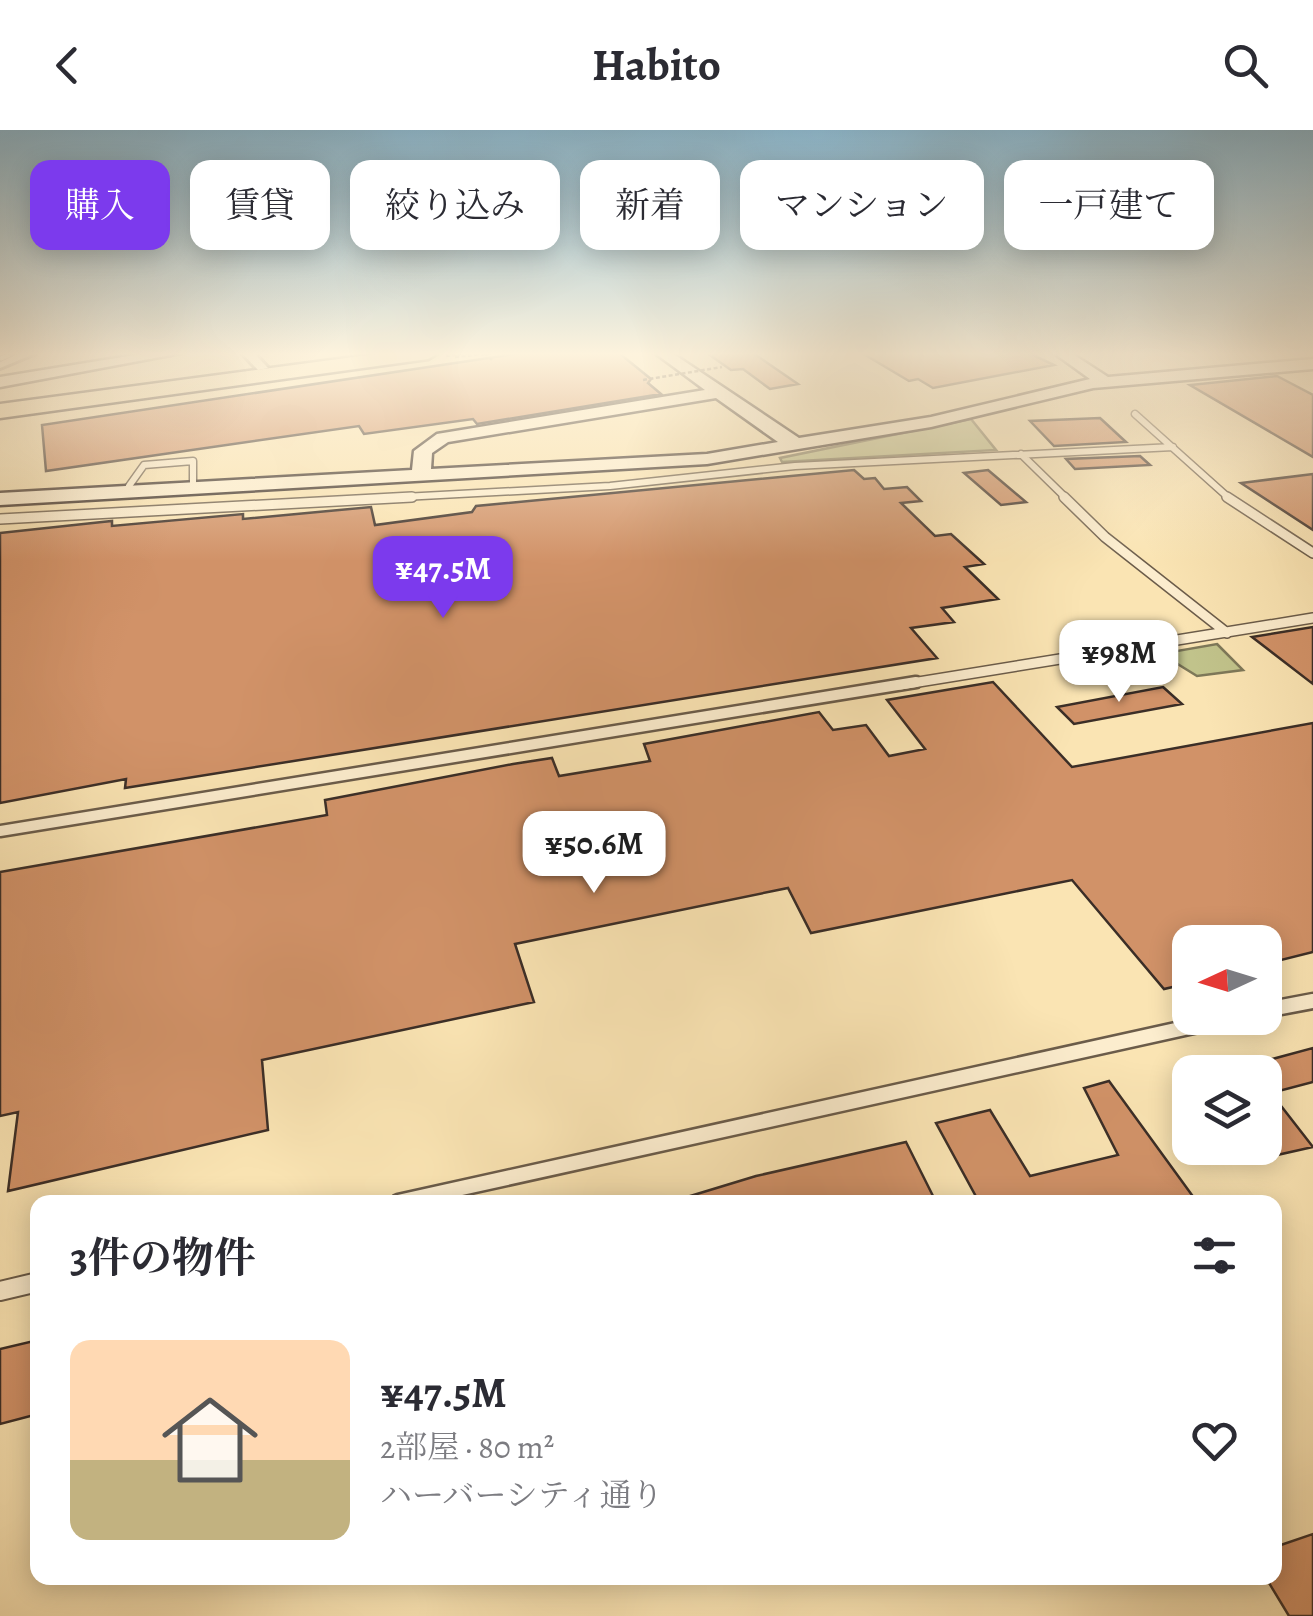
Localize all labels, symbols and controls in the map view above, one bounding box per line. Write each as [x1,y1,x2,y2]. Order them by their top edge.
text: Habito [592,34,721,96]
icon: back [40,38,95,93]
icon: search [1218,38,1273,93]
chip: 購入 [30,160,170,250]
chip: 賃貸 [190,160,330,250]
chip: 絞り込み [350,160,560,250]
chip: 新着 [580,160,720,250]
chip: マンション [740,160,984,250]
chip: 一戸建て [1004,160,1214,250]
pin: ¥47.5M [362,536,524,621]
text: ¥47.5M [395,546,491,590]
pin: ¥98M [1060,620,1178,705]
text: ¥98M [1081,630,1157,674]
pin: ¥50.6M [513,811,675,896]
text: ¥50.6M [545,821,643,865]
north arrow [1172,925,1282,1035]
map controls [1172,925,1282,1165]
button: layers [1172,1055,1282,1165]
icon: filters [1187,1228,1242,1283]
text: 3件の物件 [70,1229,256,1286]
text: ¥47.5M [380,1364,507,1421]
icon: home [150,1380,270,1500]
icon: heart [1187,1413,1242,1468]
text: 2部屋 · 80 m² [380,1425,554,1469]
text: ハーバーシティ通り [380,1473,663,1517]

